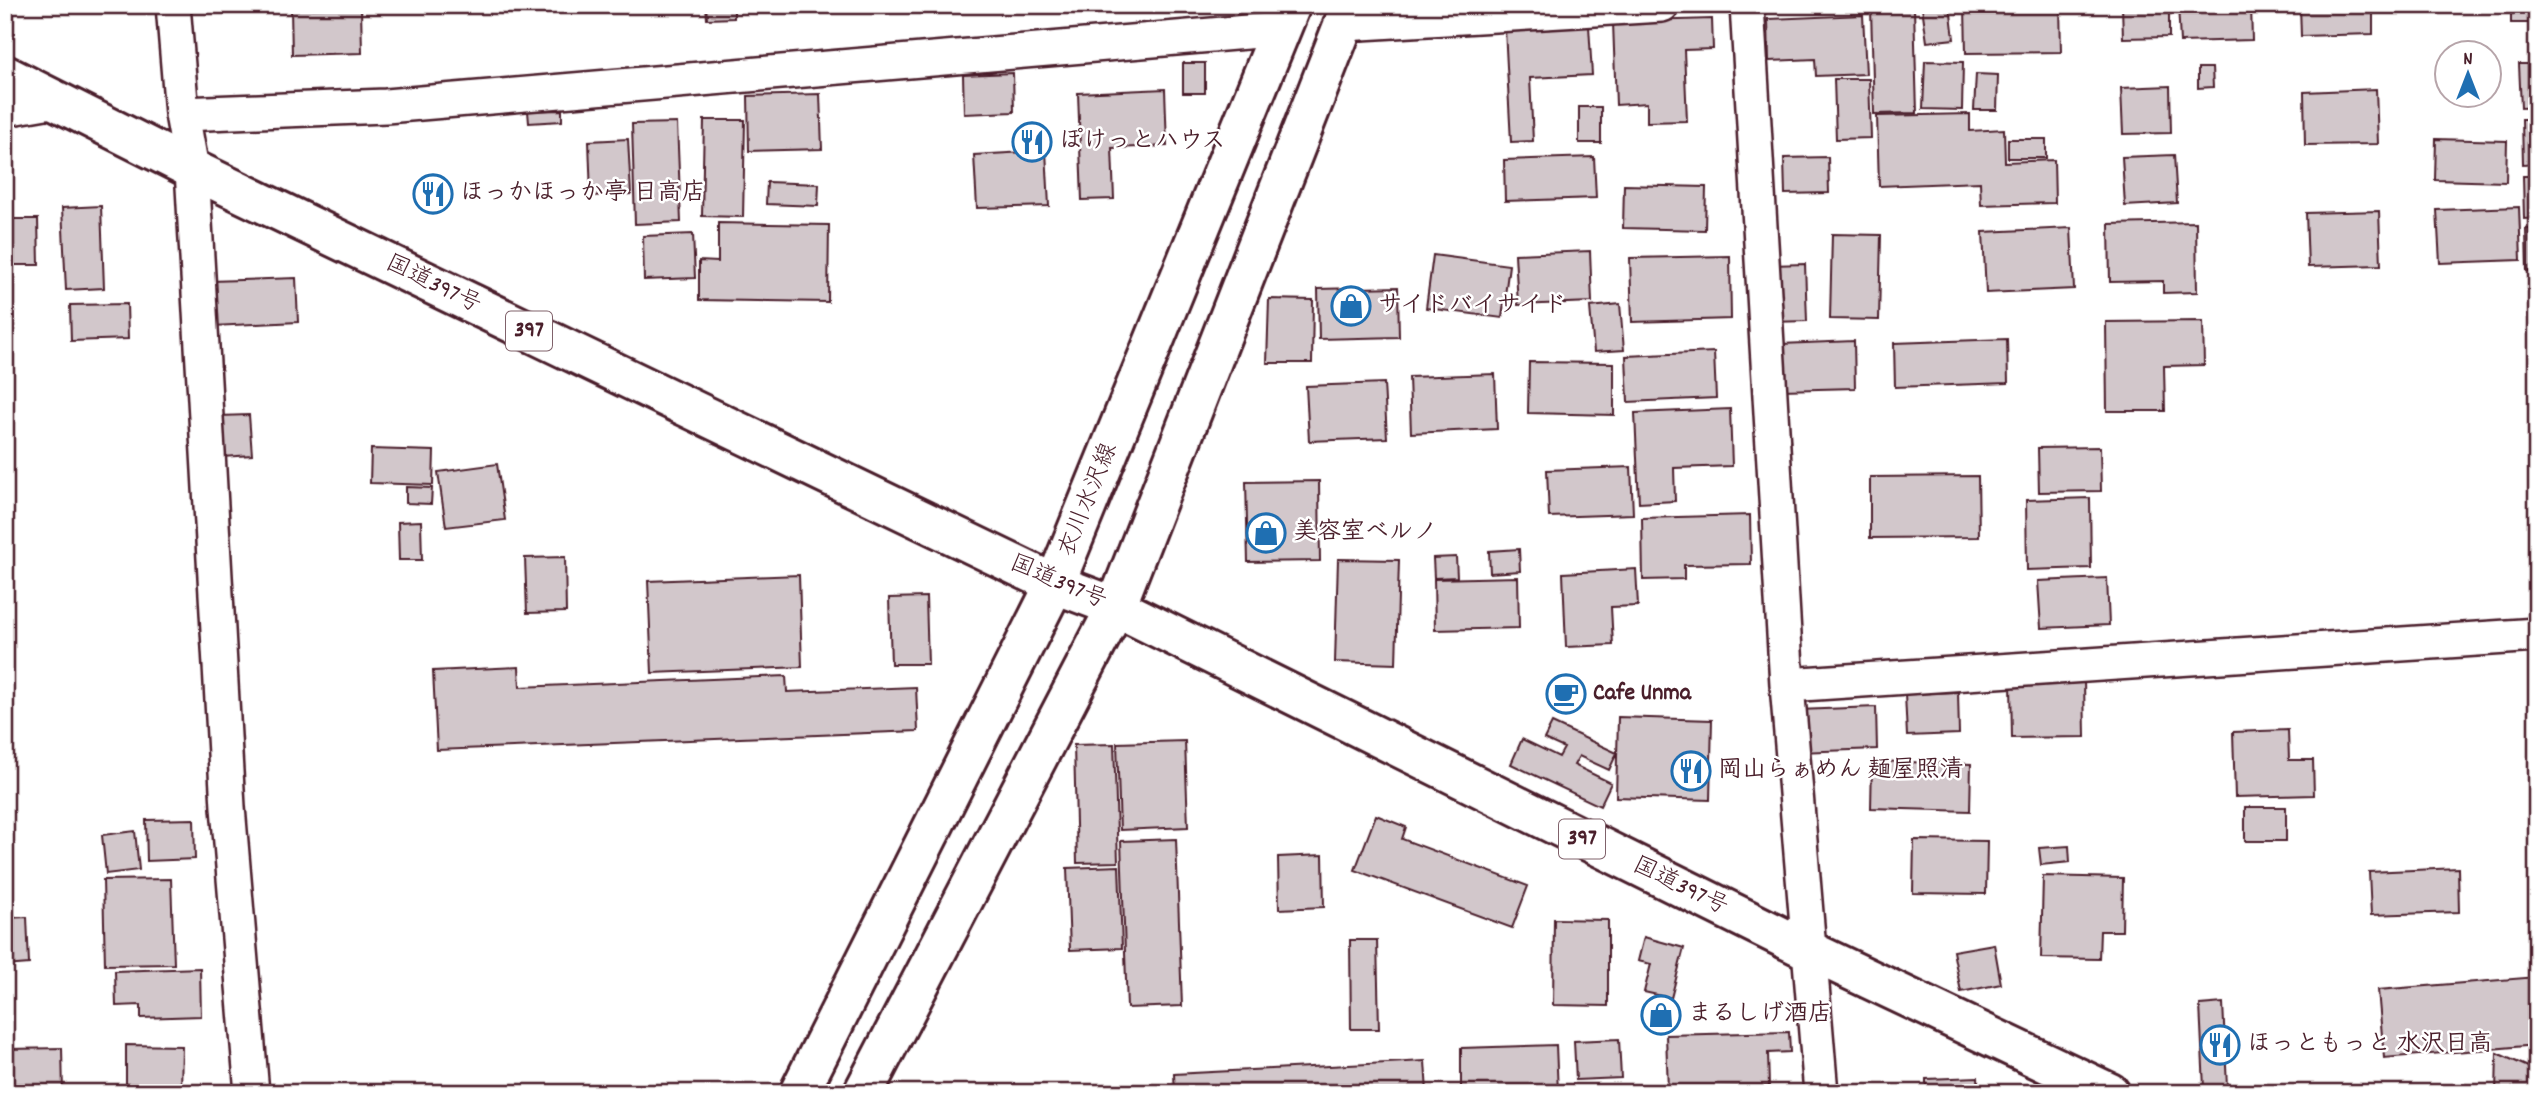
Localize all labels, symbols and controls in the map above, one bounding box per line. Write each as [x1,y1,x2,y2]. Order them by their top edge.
north arrow [2434,38,2504,108]
text: N [2463,47,2473,74]
restaurant icon: ぽけっとハウス [1011,121,1053,163]
place label: ぽけっとハウス [1059,125,1226,159]
restaurant icon: ほっかほっか亭 日高店 [412,173,454,215]
place label: ほっかほっか亭 日高店 [460,177,706,211]
street label: 国道397号 [379,247,487,323]
shop icon: サイドバイサイド [1330,285,1372,327]
place label: サイドバイサイド [1378,289,1567,323]
road number: 397 [506,312,552,350]
street label: 衣川水沢線 [1051,438,1127,562]
shop icon: 美容室ベルノ [1245,512,1287,554]
place label: 美容室ベルノ [1293,516,1437,550]
street label: 国道397号 [1004,547,1112,619]
cafe icon: Cafe Unma [1545,673,1587,715]
place label: Cafe Unma [1593,677,1692,711]
restaurant icon: 岡山らぁめん 麺屋照清 [1670,750,1712,792]
place label: 岡山らぁめん 麺屋照清 [1718,754,1964,788]
road number: 397 [1559,820,1605,859]
street label: 国道397号 [1626,849,1734,925]
shop icon: まるしげ酒店 [1640,994,1682,1036]
place label: まるしげ酒店 [1688,998,1832,1032]
restaurant icon: ほっともっと 水沢日高 [2199,1024,2241,1066]
place label: ほっともっと 水沢日高 [2247,1028,2493,1062]

